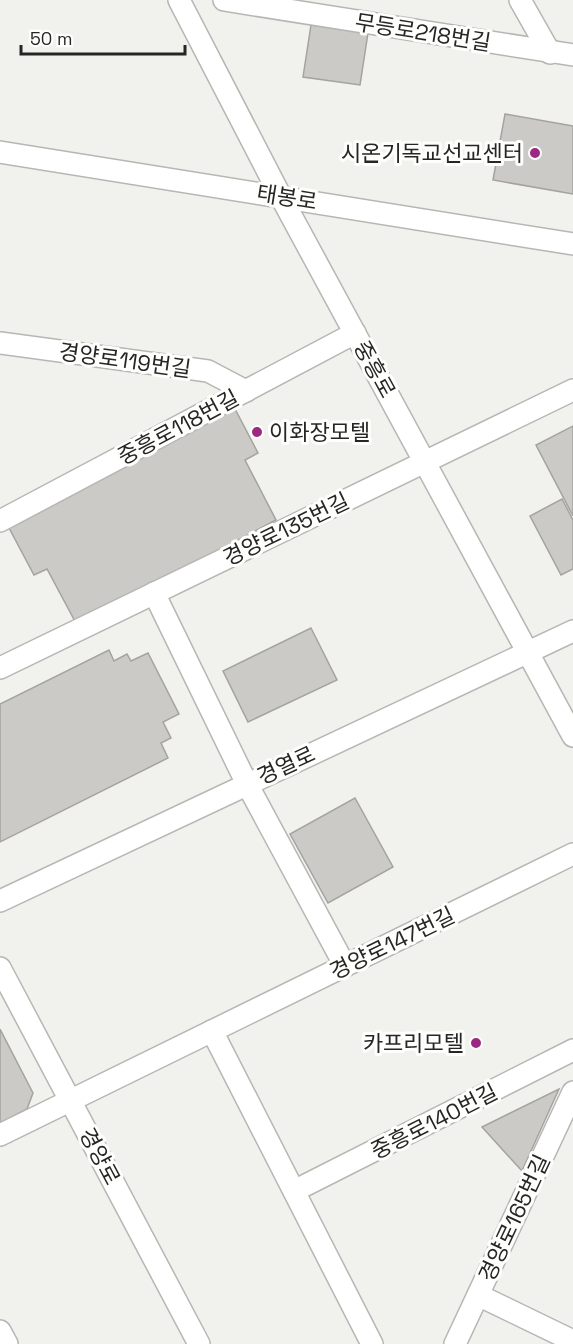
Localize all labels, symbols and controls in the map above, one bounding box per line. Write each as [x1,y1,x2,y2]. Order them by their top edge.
street label: 무등로218번길 [353,7,493,57]
scale bar [21,18,184,56]
text: 50 m [30,27,72,50]
place label: 시온기독교선교센터 [341,139,523,167]
marker: 시온기독교선교센터 [528,146,542,160]
street label: 태봉로 [255,178,319,216]
street label: 중흥로 [348,336,402,402]
street label: 경양로119번길 [57,337,193,383]
street label: 중흥로118번길 [113,383,243,471]
place label: 이화장모텔 [269,418,370,446]
marker: 이화장모텔 [250,425,264,439]
street label: 경양로135번길 [218,486,354,572]
street label: 경열로 [253,739,319,791]
street label: 경양로147번길 [325,901,459,985]
place label: 카프리모텔 [363,1029,464,1057]
marker: 카프리모텔 [469,1036,483,1050]
street label: 중흥로140번길 [366,1077,502,1165]
street label: 경양로 [73,1123,127,1189]
street label: 경양로165번길 [472,1150,556,1286]

